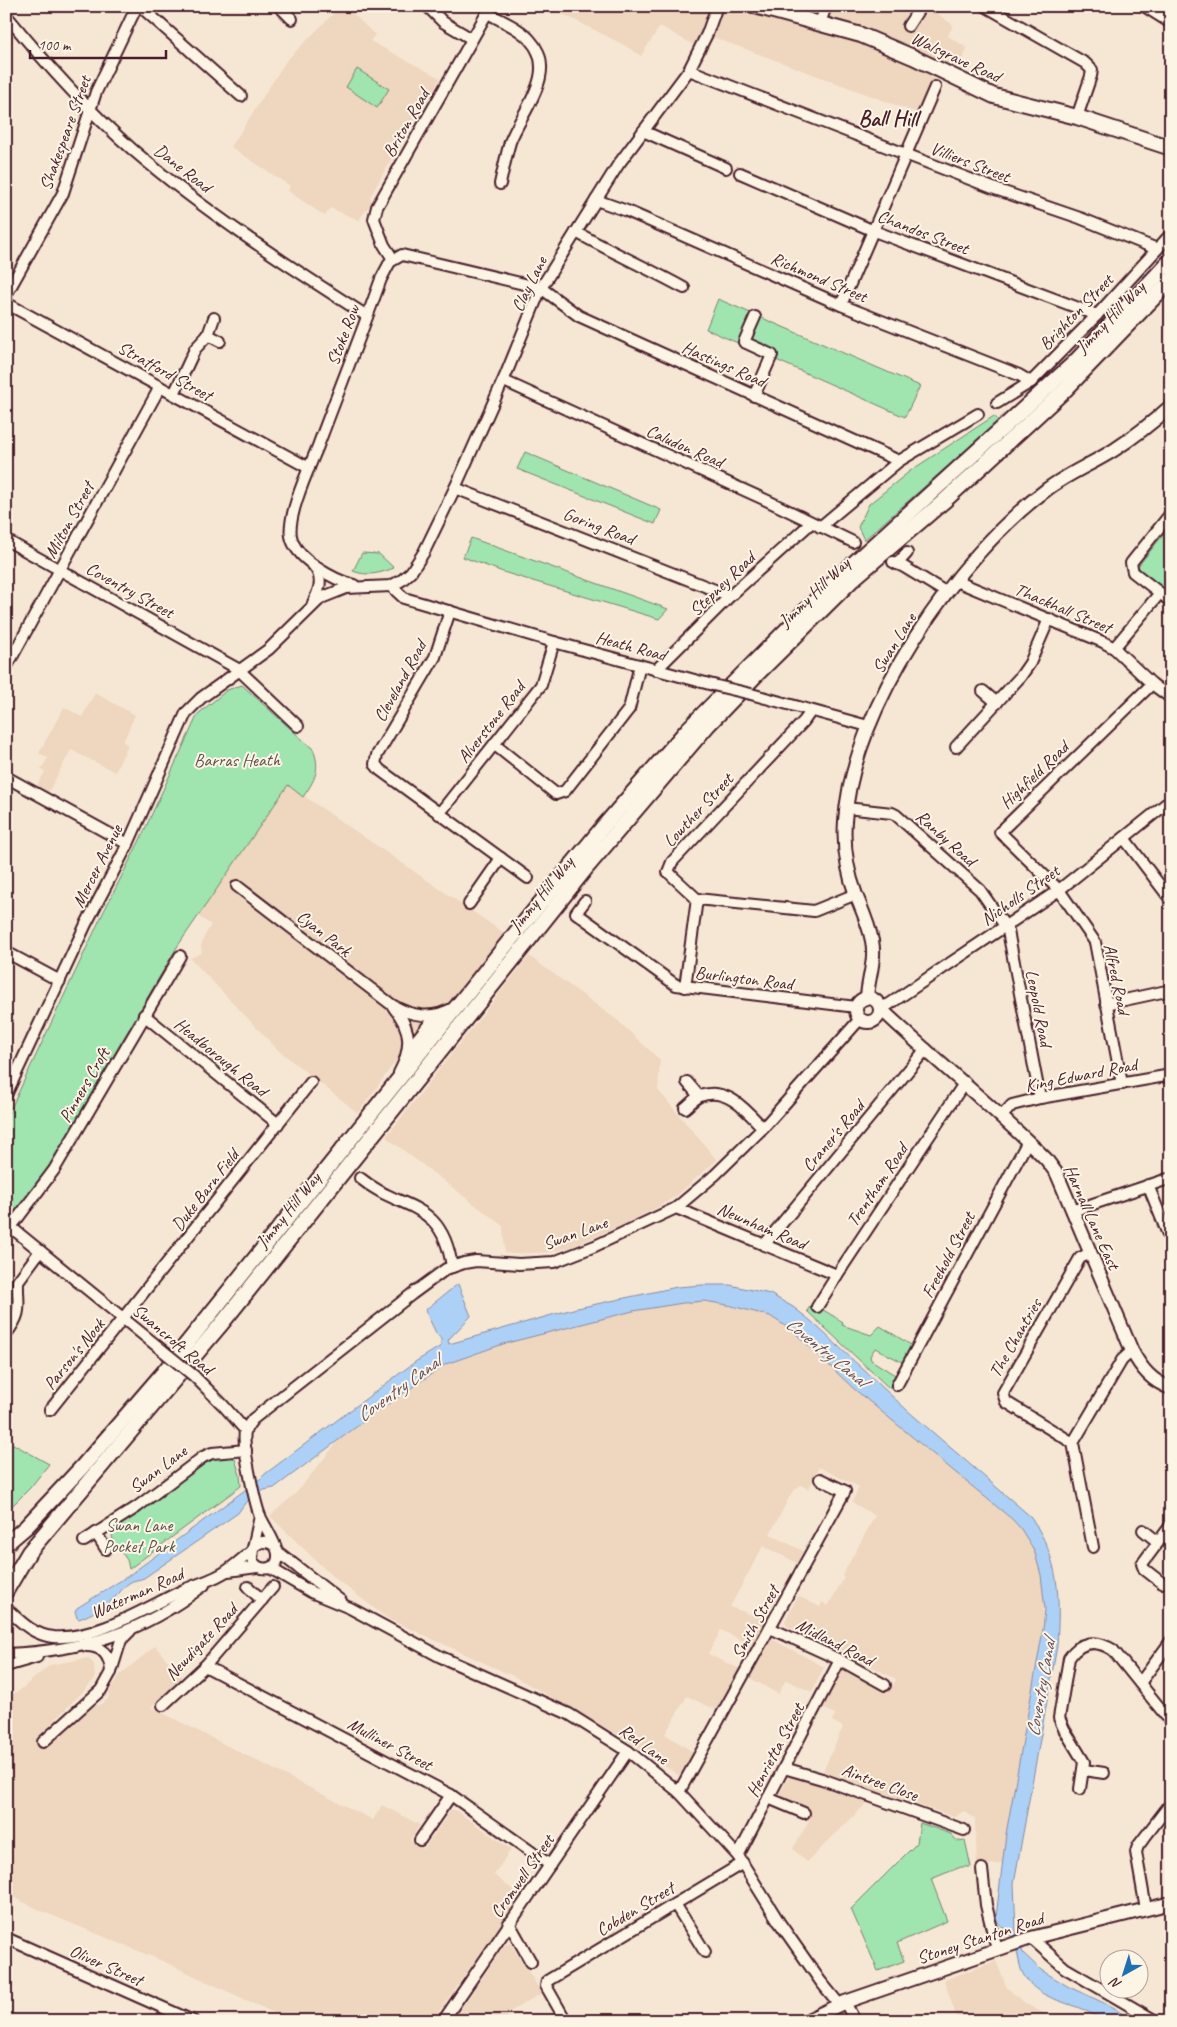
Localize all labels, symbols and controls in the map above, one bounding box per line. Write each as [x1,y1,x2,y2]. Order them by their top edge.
street label: Walsgrave Road [908,27,1007,89]
scale bar [30,28,166,60]
text: 100 m [38,36,72,55]
street label: Shakespeare Street [34,71,97,193]
street label: Briton Road [378,83,436,161]
district label: Ball Hill [858,105,922,133]
street label: Villiers Street [927,137,1015,188]
street label: Dane Road [150,139,218,199]
street label: Chandos Street [874,205,973,260]
street label: Richmond Street [768,247,872,308]
street label: Clay Lane [506,252,552,315]
street label: Brighton Street [1034,268,1119,355]
street label: Jimmy Hill Way [1070,275,1151,358]
street label: Stoke Row [321,300,365,368]
street label: Stratford Street [114,336,219,407]
street label: Hastings Road [679,336,772,393]
street label: Caludon Road [643,419,730,474]
street label: Milton Street [39,475,100,562]
street label: Goring Road [560,502,640,551]
street label: Stepney Road [685,545,762,621]
street label: Jimmy Hill Way [773,551,856,632]
street label: Coventry Street [82,557,179,624]
street label: Thackhall Street [1011,578,1117,639]
street label: Swan Lane [867,608,922,677]
street label: Heath Road [593,626,671,667]
street label: Cleveland Road [369,634,433,725]
street label: Alverstone Road [452,675,531,767]
street label: Highfield Road [995,735,1075,813]
park label: Barras Heath [194,749,281,771]
street label: Lowther Street [658,767,739,851]
street label: Ranby Road [911,805,983,873]
street label: Mercer Avenue [67,820,128,911]
street label: Jimmy Hill Way [503,850,579,937]
street label: Nicholls Street [976,859,1065,930]
street label: Cyan Park [293,905,357,962]
street label: Alfred Road [1099,942,1136,1019]
street label: Burlington Road [694,961,797,995]
street label: Leopold Road [1021,968,1058,1051]
street label: Headborough Road [170,1013,274,1103]
street label: Pinners Croft [54,1042,115,1126]
street label: King Edward Road [1023,1053,1142,1097]
street label: Craner's Road [797,1094,871,1176]
street label: Trentham Road [841,1137,914,1230]
street label: Duke Barn Field [166,1143,245,1235]
street label: Harnall Lane East [1059,1161,1126,1275]
street label: Jimmy Hill Way [250,1166,326,1253]
street label: Newnham Road [714,1197,813,1256]
street label: Freehold Street [916,1207,981,1302]
street label: Swan Lane [540,1211,611,1255]
street label: The Chantries [984,1293,1047,1381]
street label: Swancroft Road [128,1299,220,1381]
water label: Coventry Canal [781,1312,877,1396]
street label: Parson's Nook [39,1313,110,1394]
water label: Coventry Canal [352,1346,451,1427]
street label: Swan Lane [125,1439,192,1498]
park label: Swan Lane Pocket Park [103,1514,176,1557]
street label: Waterman Road [87,1562,189,1623]
street label: Smith Street [726,1579,785,1662]
street label: Newdigate Road [160,1597,244,1685]
street label: Midland Road [793,1613,880,1672]
water label: Coventry Canal [1021,1631,1062,1738]
street label: Henrietta Street [741,1698,810,1801]
street label: Mulliner Street [344,1713,438,1776]
street label: Red Lane [615,1719,674,1770]
street label: Aintree Close [839,1758,922,1806]
street label: Cromwell Street [485,1828,560,1922]
street label: Cobden Street [592,1876,681,1941]
street label: Stoney Stanton Road [914,1906,1049,1969]
street label: Oliver Street [66,1939,149,1992]
north arrow [1100,1950,1150,2000]
text: N [1106,1973,1125,1993]

